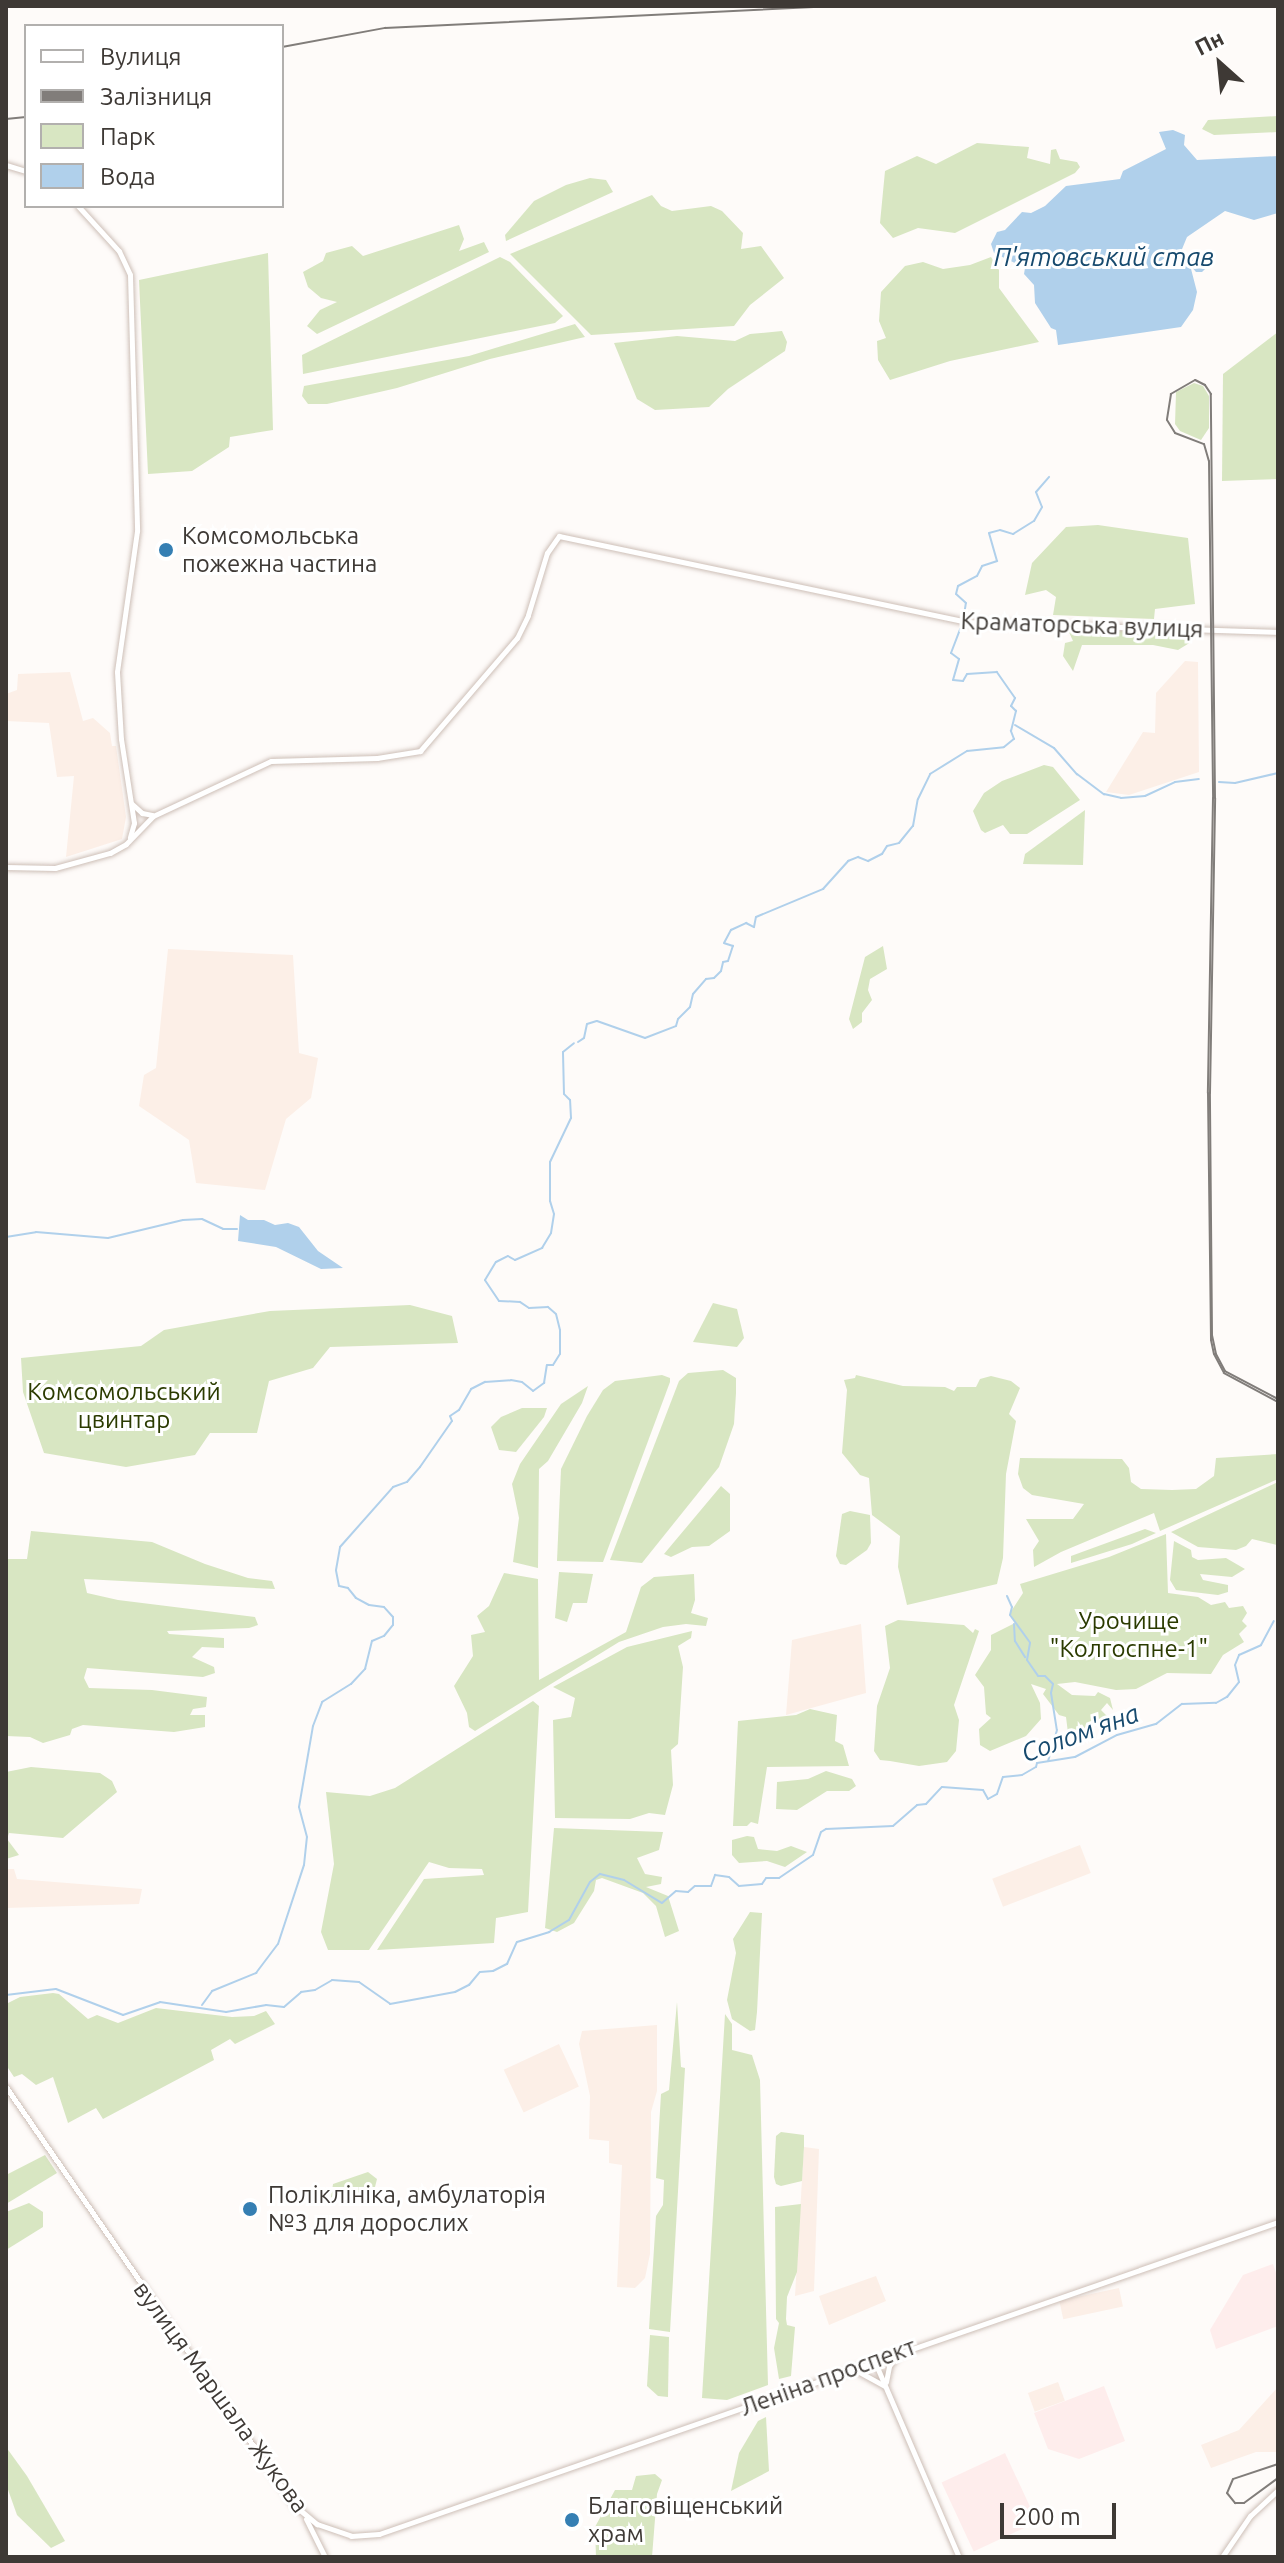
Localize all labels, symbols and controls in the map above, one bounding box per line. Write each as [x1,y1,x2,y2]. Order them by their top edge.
legend [24,24,284,208]
north arrow [1180,24,1260,104]
text: Пн [1190,24,1227,60]
text: Вулиця [100,43,182,70]
text: Залізниця [100,83,212,110]
text: Парк [100,123,155,150]
text: Вода [100,163,156,190]
water label: П'ятовський став [994,241,1214,273]
place label: Комсомольська пожежна частина [182,522,377,578]
marker: Комсомольська пожежна частина [157,541,175,559]
street label: Краматорська вулиця [960,606,1204,644]
park label: Комсомольський цвинтар [27,1378,221,1434]
park label: Урочище "Колгоспне-1" [1050,1607,1208,1663]
water label: Солом'яна [1017,1697,1143,1769]
place label: Поліклініка, амбулаторія №3 для дорослих [268,2181,546,2237]
marker: Поліклініка, амбулаторія №3 для дорослих [239,2198,261,2220]
street label: вулиця Маршала Жукова [127,2276,315,2518]
street label: Леніна проспект [736,2332,920,2422]
scale bar [1004,2487,1120,2537]
place label: Благовіщенський храм [588,2492,783,2548]
text: 200 m [1014,2503,1081,2530]
marker: Благовіщенський храм [563,2511,581,2529]

